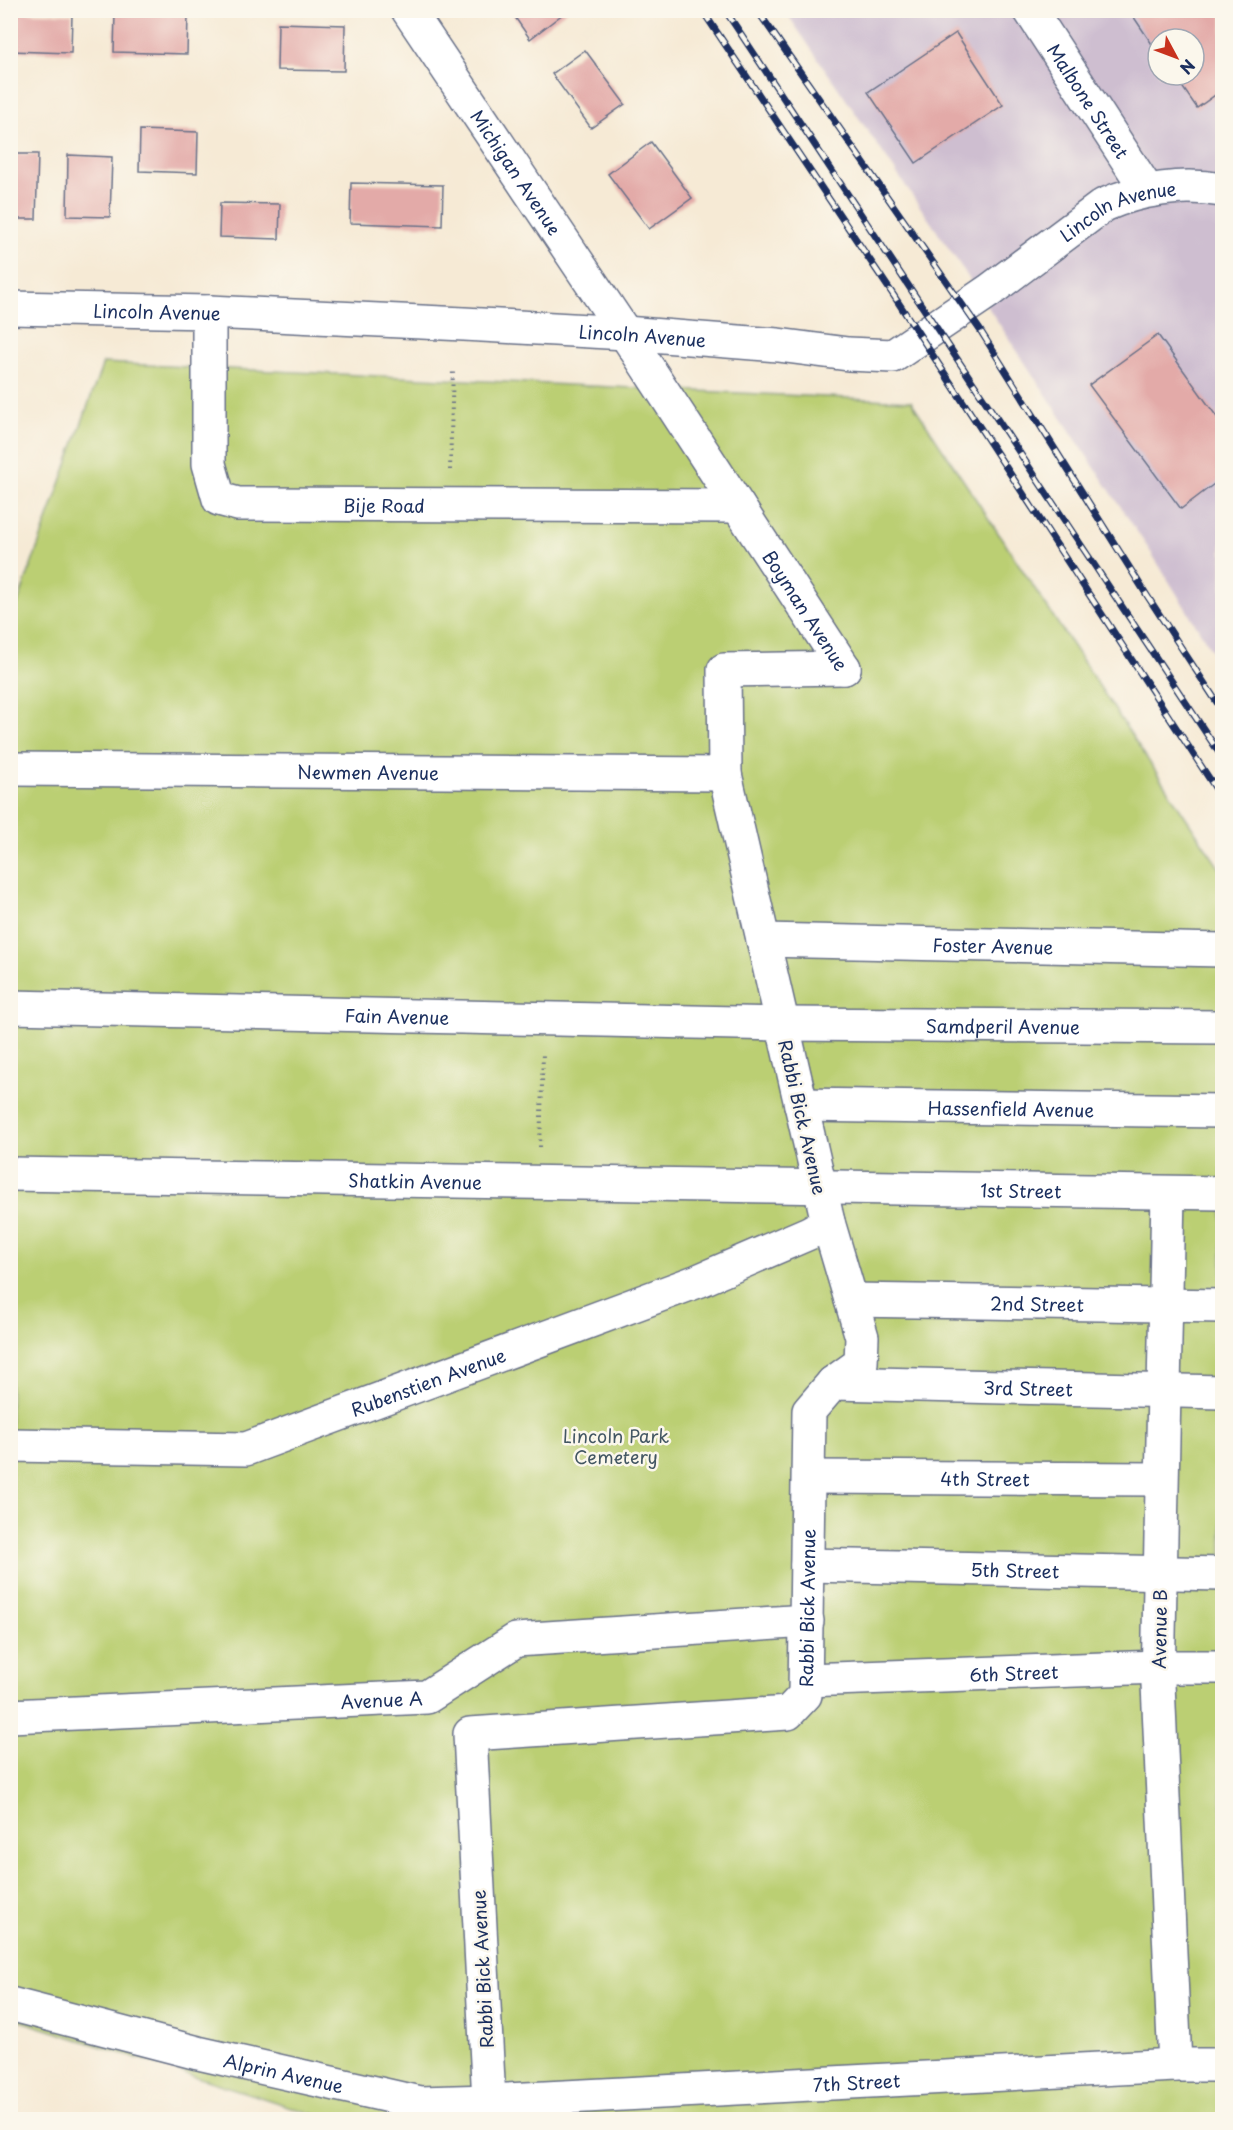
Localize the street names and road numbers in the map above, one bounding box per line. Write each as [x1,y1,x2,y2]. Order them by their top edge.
street label: Malbone Street [1041,38,1136,163]
street label: Michigan Avenue [465,104,569,240]
street label: Lincoln Avenue [1053,174,1178,248]
street label: Lincoln Avenue [93,296,222,326]
street label: Lincoln Avenue [578,317,707,353]
street label: Bije Road [343,491,425,518]
street label: Boyman Avenue [757,544,855,676]
street label: Newmen Avenue [297,758,439,785]
street label: Foster Avenue [932,930,1054,960]
street label: Fain Avenue [344,1001,450,1030]
street label: Samdperil Avenue [926,1011,1080,1040]
street label: Rabbi Bick Avenue [772,1037,834,1197]
street label: Hassenfield Avenue [928,1093,1095,1123]
street label: Shatkin Avenue [348,1166,482,1195]
street label: 1st Street [980,1176,1062,1204]
street label: 2nd Street [990,1289,1084,1317]
street label: Rubenstien Avenue [347,1340,509,1423]
street label: 3rd Street [983,1373,1073,1402]
street label: 4th Street [940,1464,1030,1492]
street label: Rabbi Bick Avenue [792,1528,821,1687]
street label: 5th Street [970,1555,1060,1584]
street label: Avenue B [1145,1589,1173,1669]
street label: 6th Street [969,1657,1059,1687]
street label: Avenue A [340,1684,423,1714]
street label: Rabbi Bick Avenue [464,1889,500,2049]
street label: Alprin Avenue [221,2046,346,2099]
street label: 7th Street [812,2066,901,2097]

